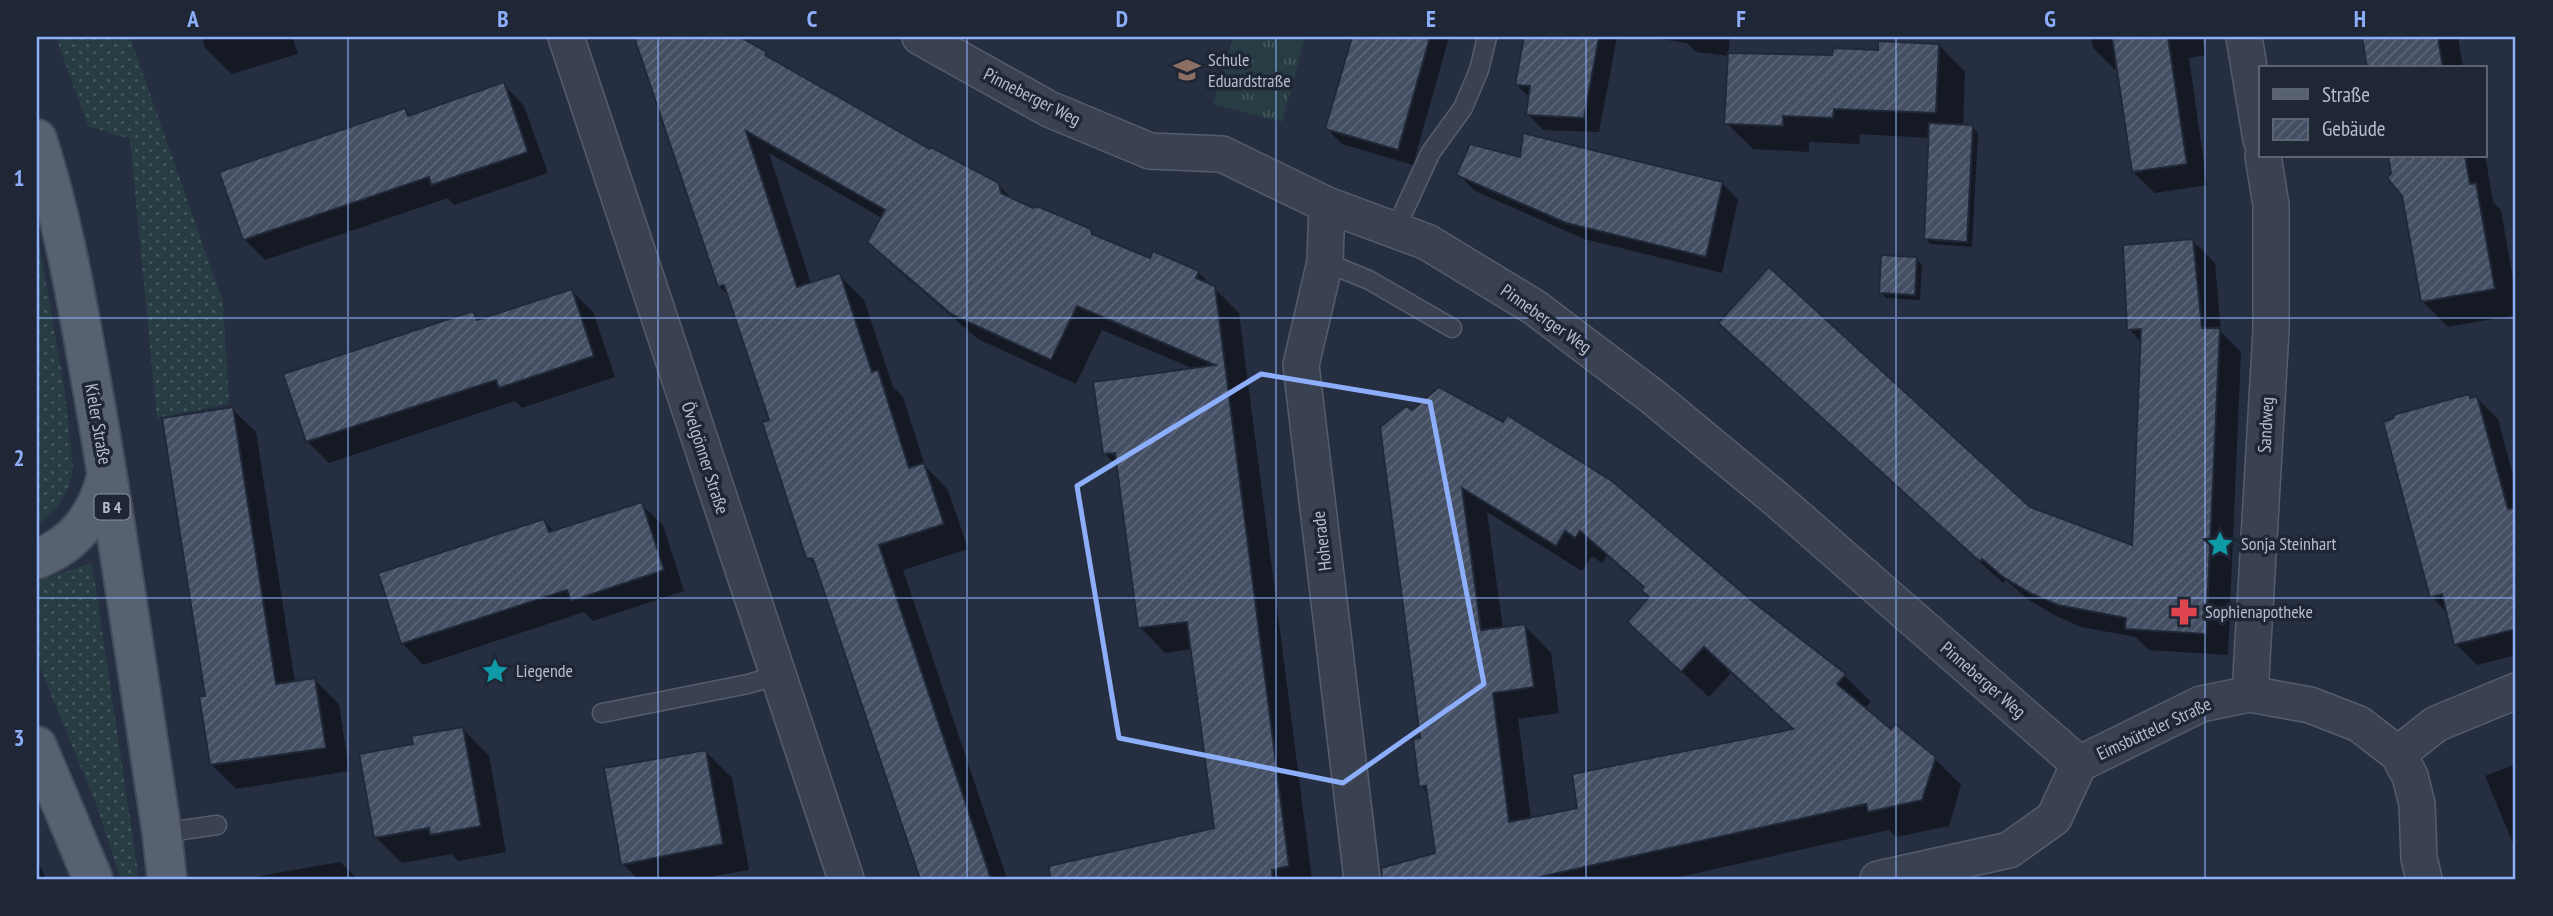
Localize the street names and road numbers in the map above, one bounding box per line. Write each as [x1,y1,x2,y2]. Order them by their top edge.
street label: Pinneberger Weg [980,62,1085,131]
street label: Pinneberger Weg [1496,279,1596,358]
street label: Kieler Straße [80,382,117,466]
street label: Sandweg [2253,396,2278,454]
street label: Övelgönner Straße [676,399,734,517]
road number: B 4 [94,494,130,520]
street label: Hoherade [1306,510,1337,572]
street label: Pinneberger Weg [1936,636,2031,723]
street label: Eimsbütteler Straße [2093,692,2215,765]

